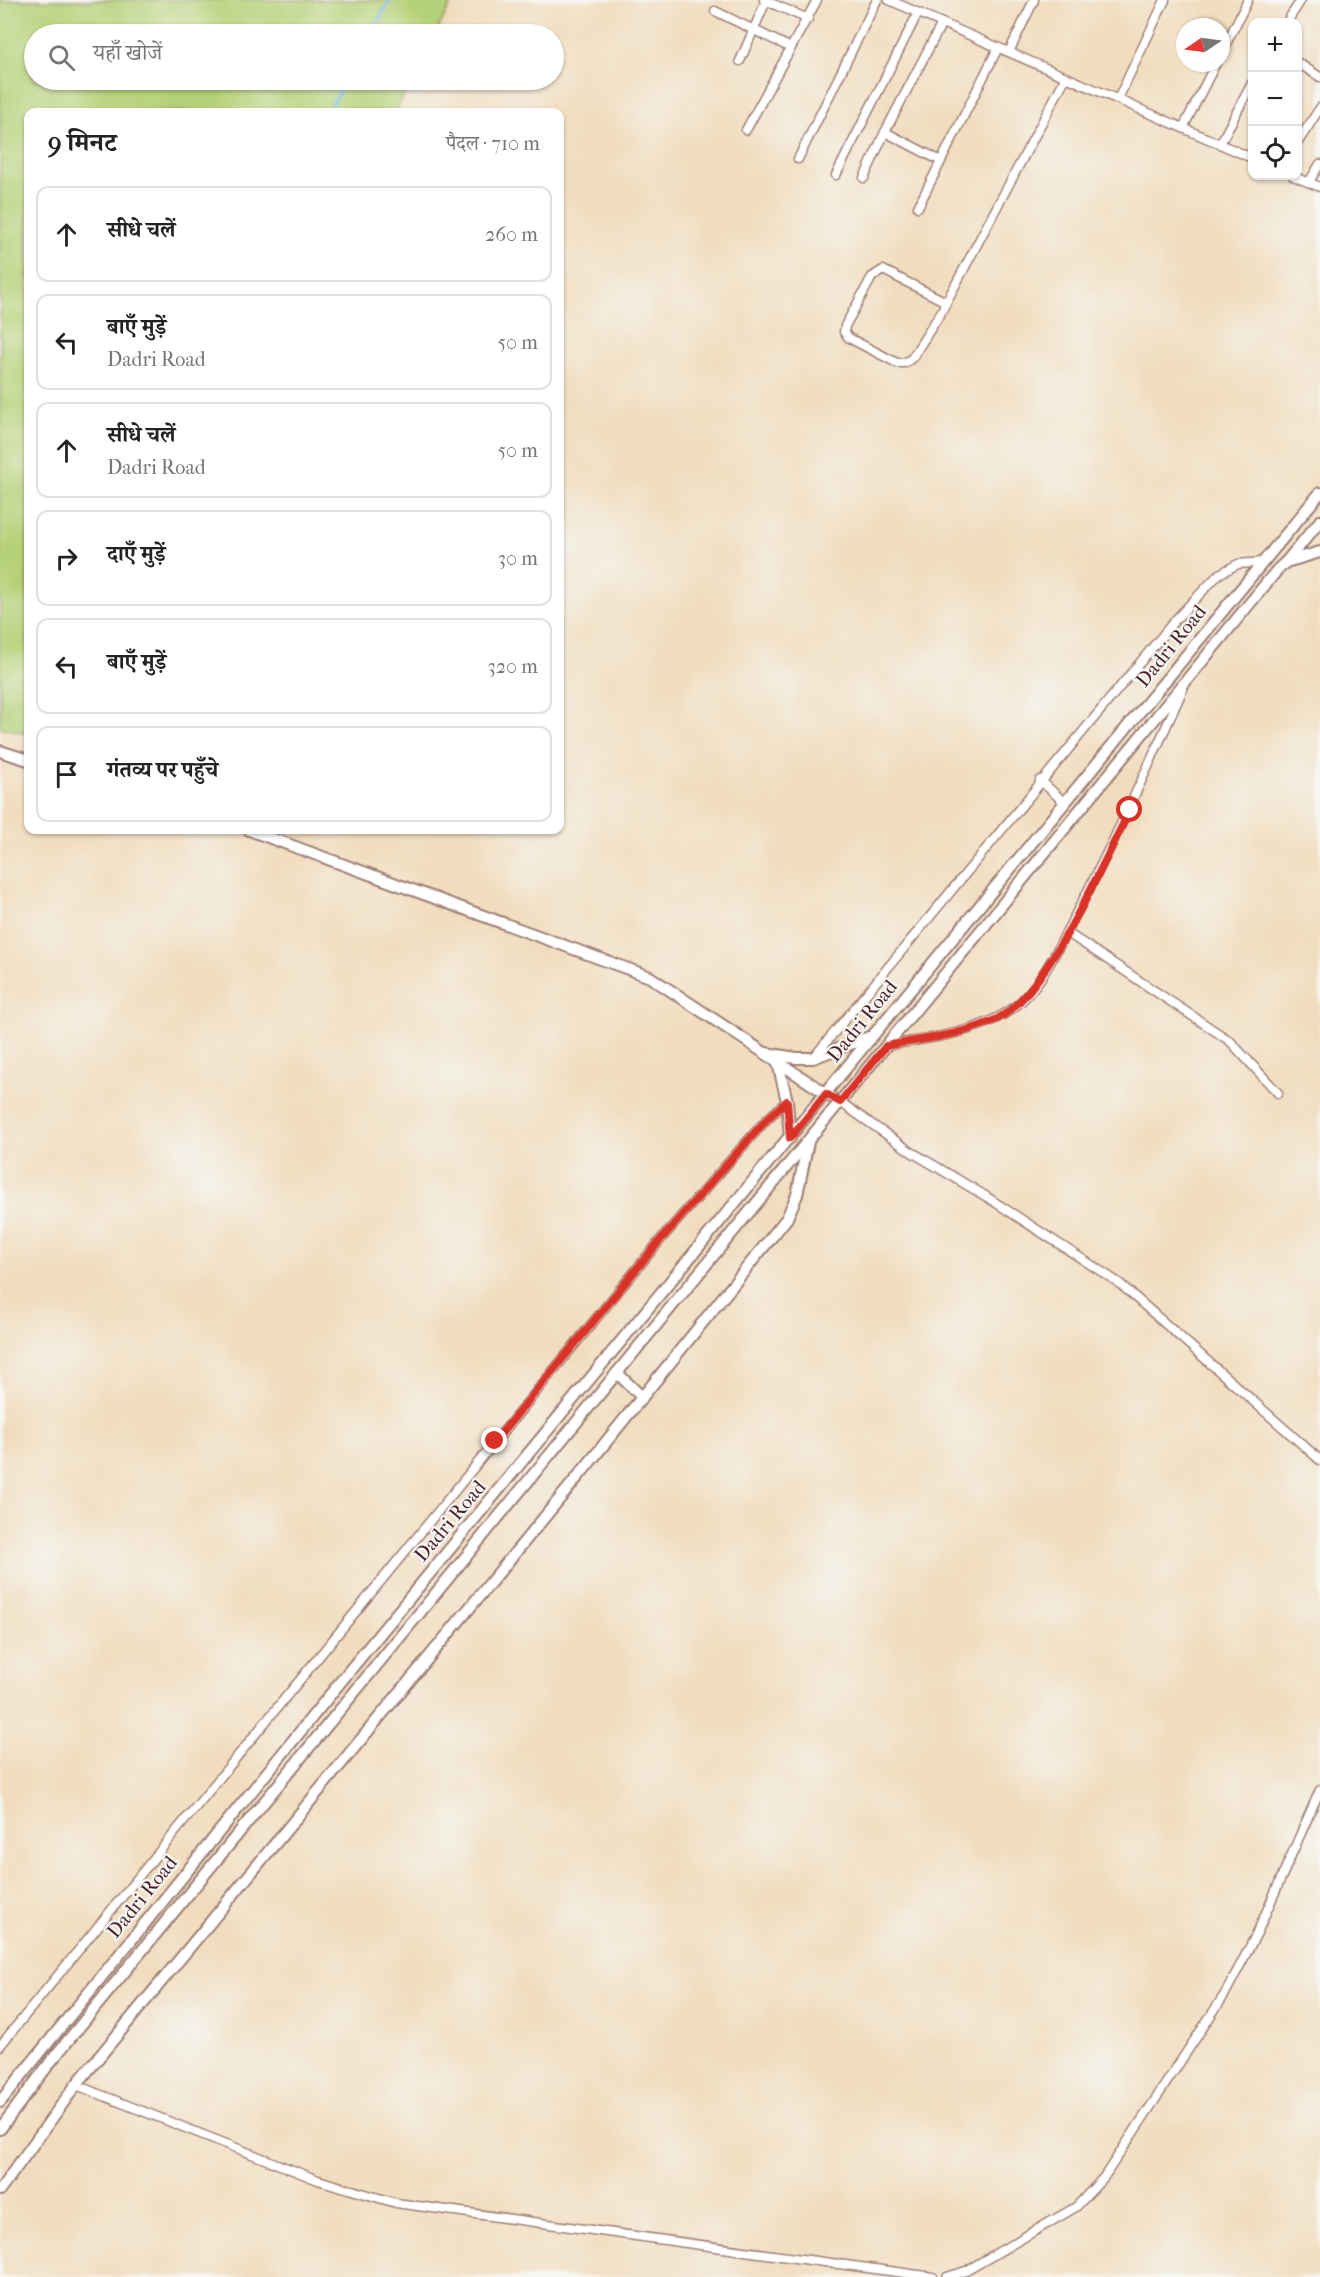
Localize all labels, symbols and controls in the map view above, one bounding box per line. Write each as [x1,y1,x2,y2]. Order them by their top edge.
north arrow [1176,18,1230,72]
map controls [1248,18,1302,180]
button: + [1248,18,1302,72]
search box [24,24,564,90]
text: यहाँ खोजें [93,40,162,66]
icon: search [45,41,78,74]
button: − [1248,72,1302,126]
button: locate [1248,126,1302,180]
text: 9 मिनट [48,127,116,158]
text: पैदल · 710 m [446,132,540,155]
text: सीधे चलें [107,217,176,243]
icon: ahead [50,218,83,251]
text: 260 m [485,223,538,246]
text: बाएँ मुड़ें [107,314,166,340]
icon: left [50,326,83,359]
text: 50 m [497,331,538,354]
text: Dadri Road [107,348,206,371]
text: सीधे चलें [107,422,176,448]
icon: ahead [50,434,83,467]
text: 50 m [497,439,538,462]
text: Dadri Road [107,456,206,479]
text: दाएँ मुड़ें [107,541,166,567]
icon: right [50,542,83,575]
text: 30 m [498,547,538,570]
street label: Dadri Road [1131,600,1212,692]
text: बाएँ मुड़ें [107,649,166,675]
icon: left [50,650,83,683]
text: 320 m [488,655,538,678]
text: गंतव्य पर पहुँचे [107,757,218,783]
icon: arrive [50,758,83,791]
route start [1116,796,1142,822]
street label: Dadri Road [822,975,903,1067]
route end [481,1427,507,1453]
street label: Dadri Road [409,1475,491,1566]
street label: Dadri Road [102,1851,183,1943]

